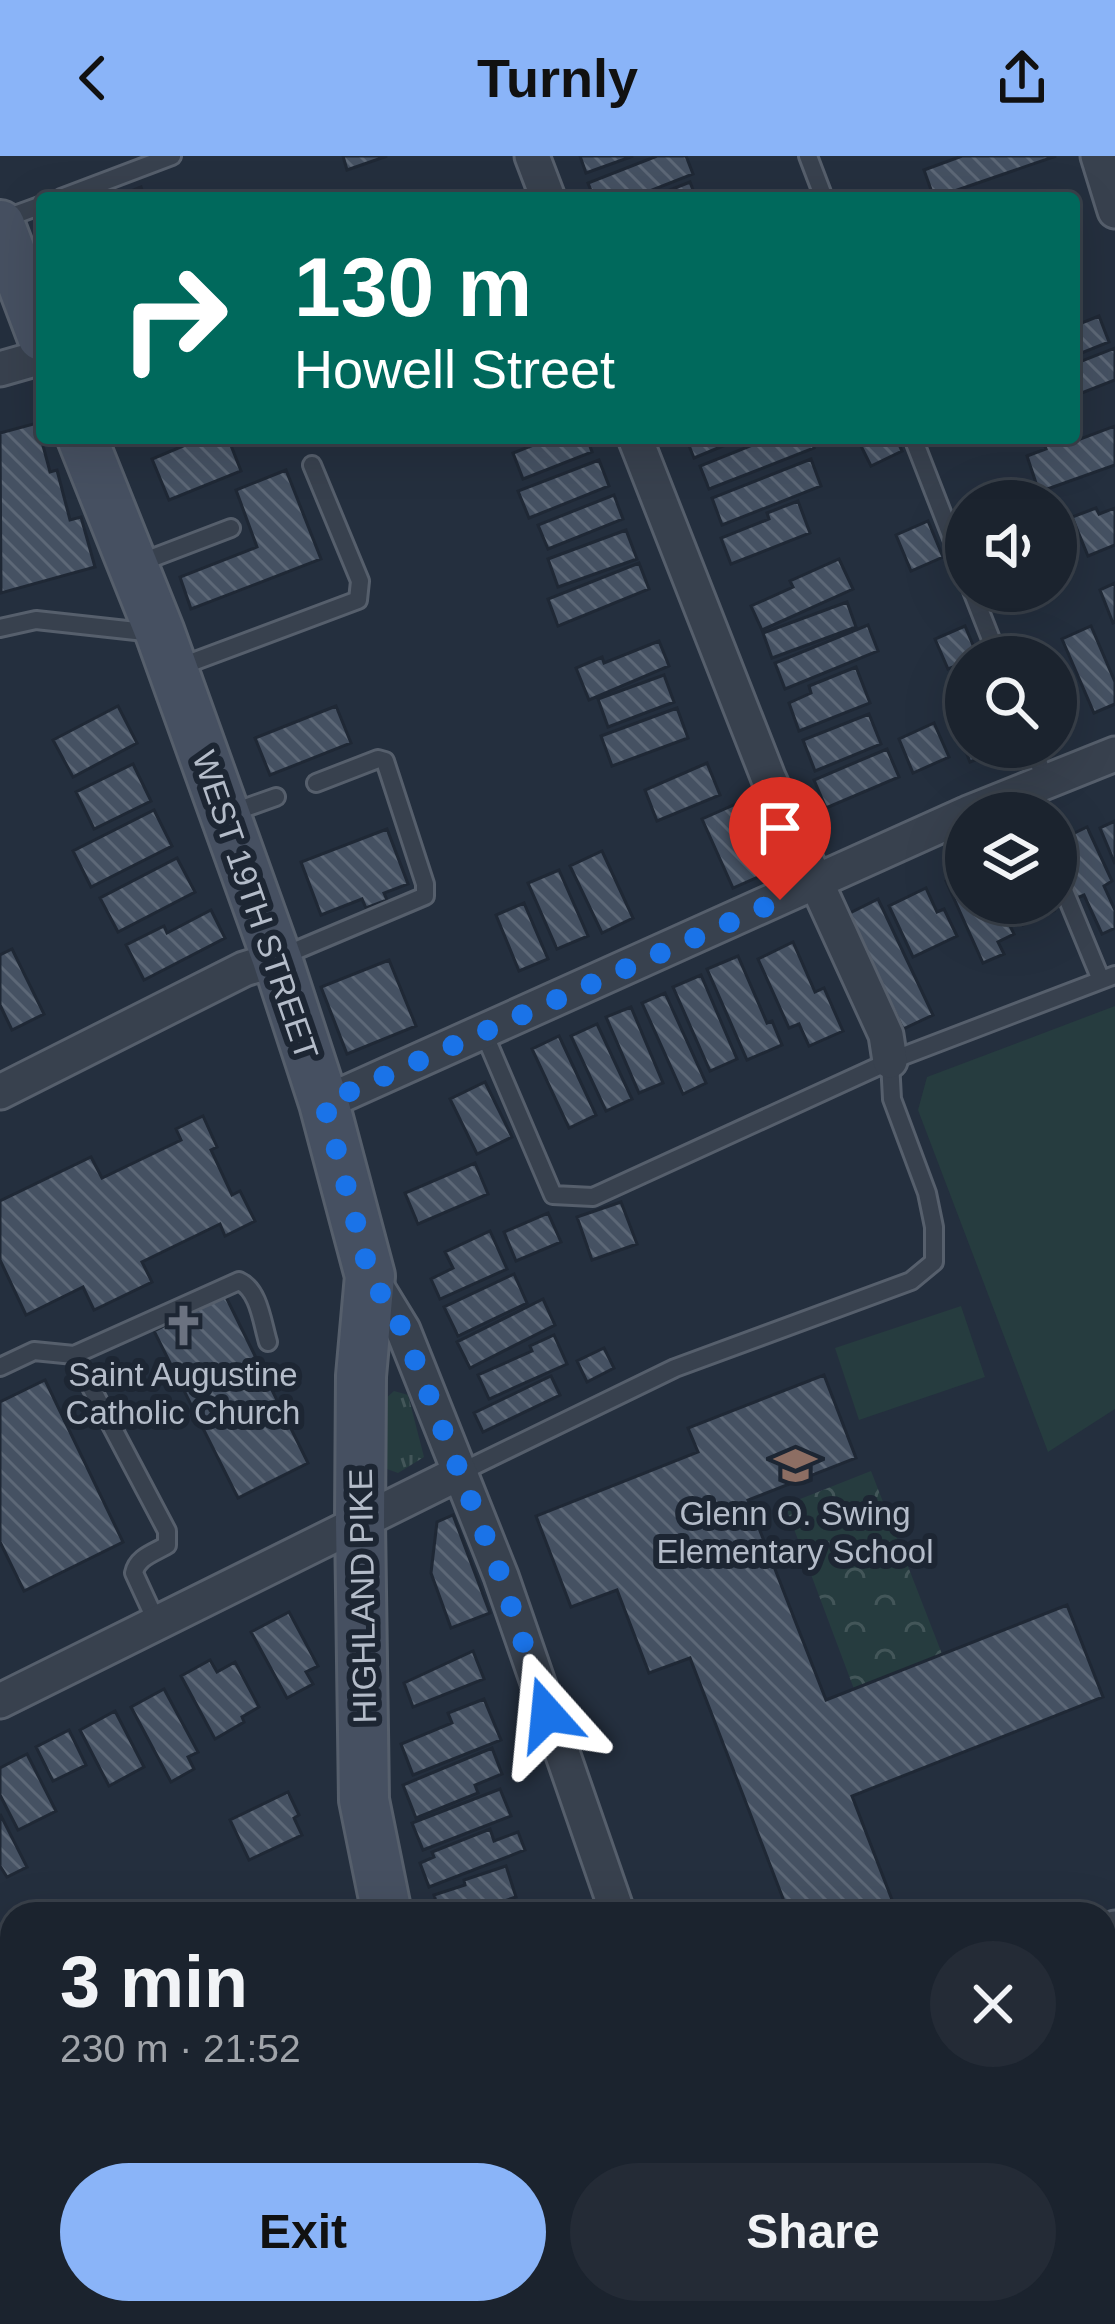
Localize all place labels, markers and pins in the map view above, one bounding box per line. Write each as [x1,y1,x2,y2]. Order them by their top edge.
pin [729,777,831,900]
church icon: Saint Augustine Catholic Church [160,1303,206,1349]
place label: Saint Augustine Catholic Church [66,1356,300,1431]
school or university icon: Glenn O. Swing Elementary School [772,1442,818,1488]
place label: Glenn O. Swing Elementary School [657,1495,933,1570]

